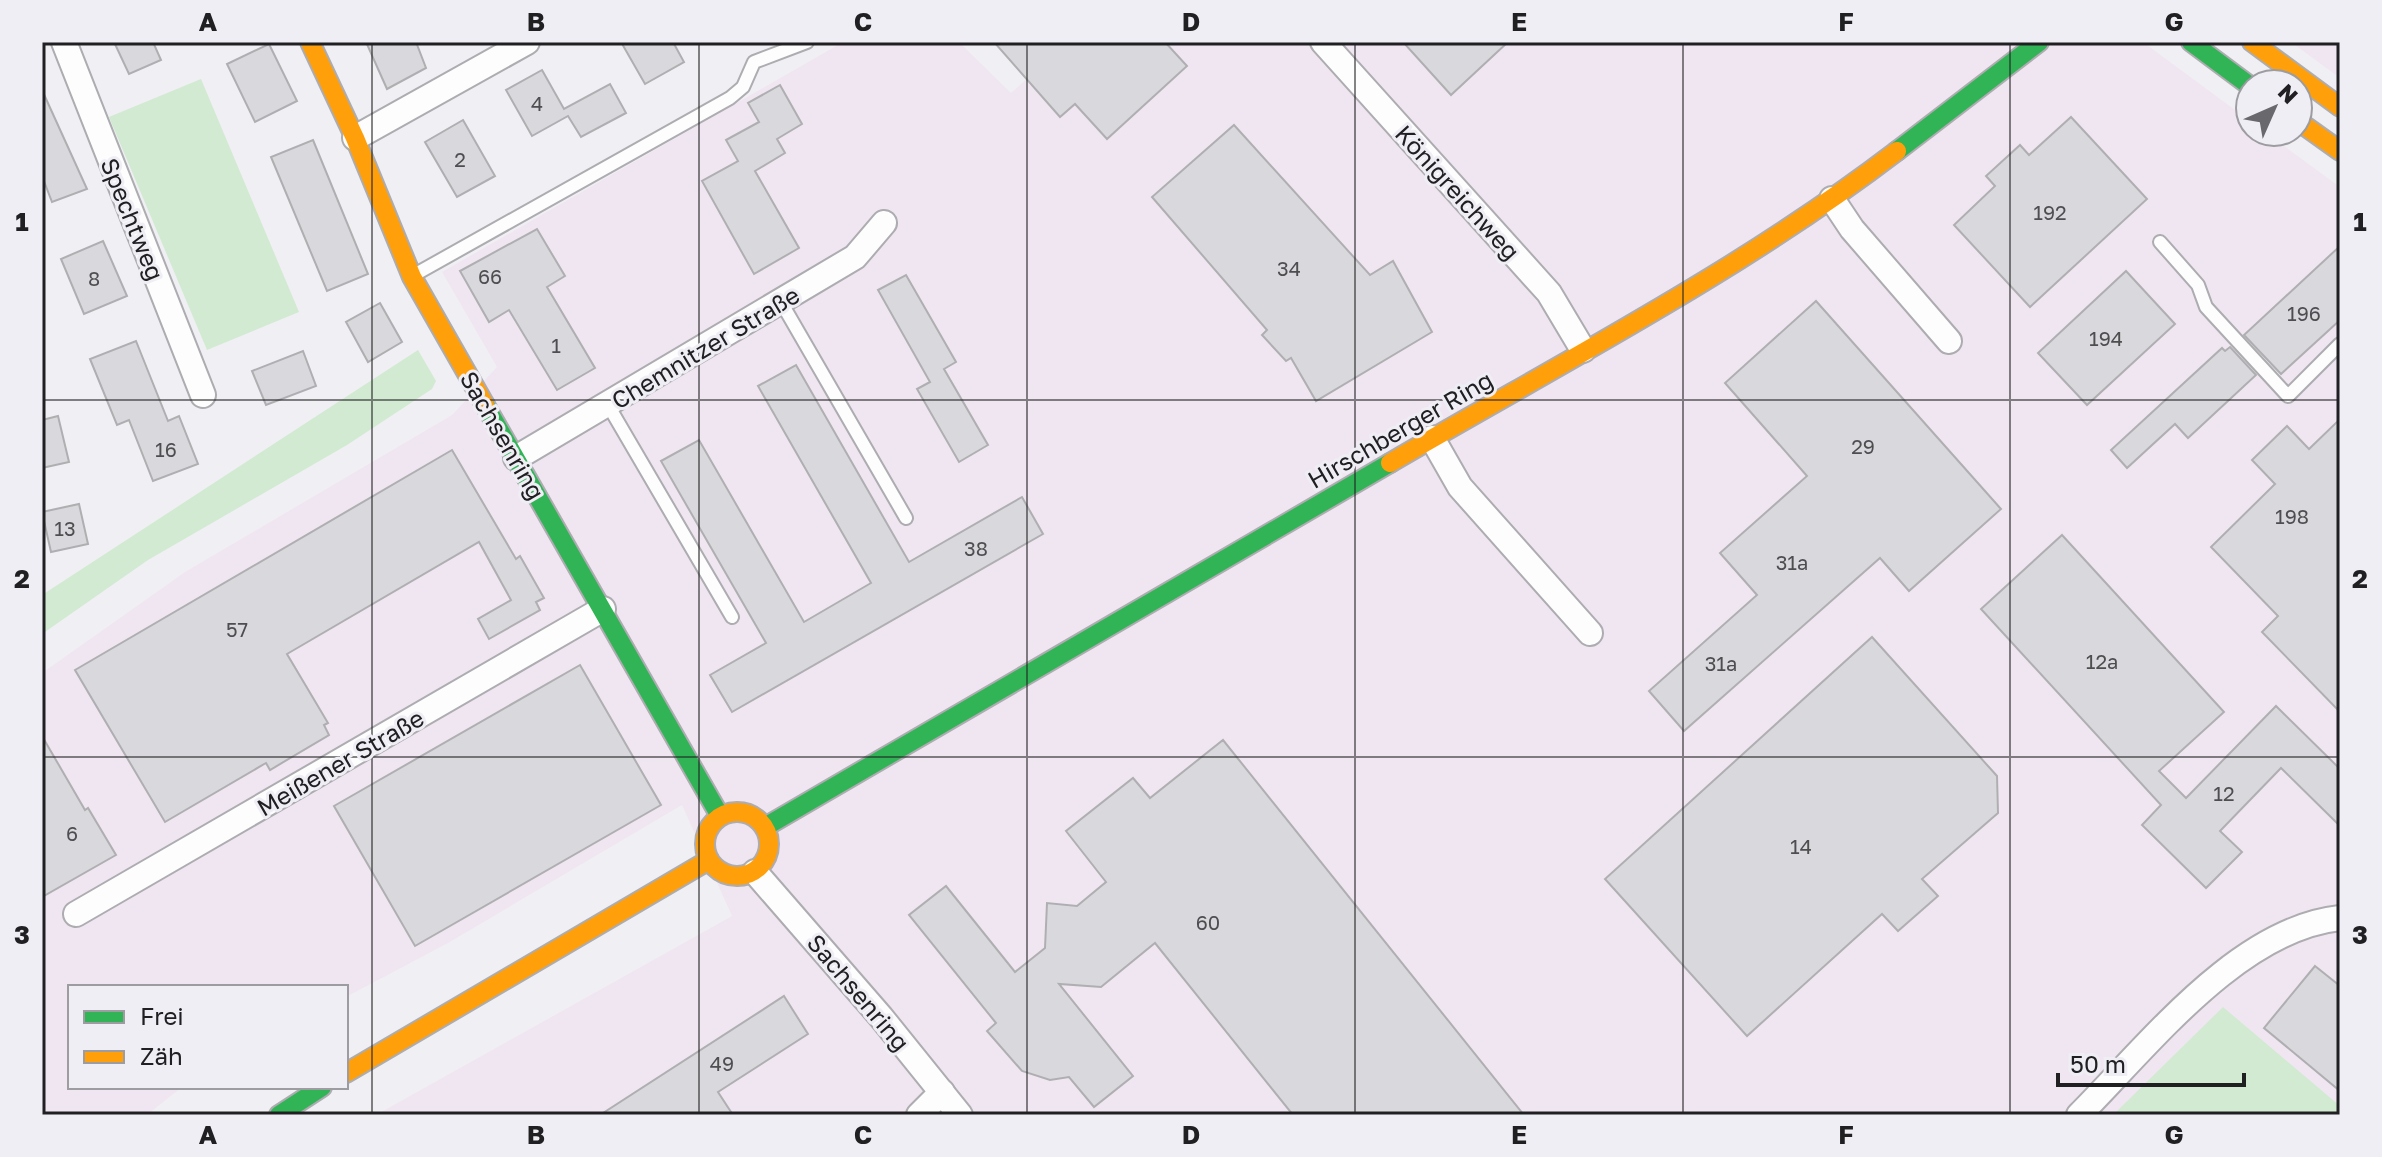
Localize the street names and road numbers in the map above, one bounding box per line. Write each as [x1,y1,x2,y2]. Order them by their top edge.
street label: Königreichweg [1390,119,1526,265]
street label: Spechtweg [95,154,171,284]
street label: Chemnitzer Straße [606,279,804,415]
street label: Hirschberger Ring [1302,364,1498,494]
street label: Sachsenring [455,366,551,504]
street label: Meißener Straße [251,702,429,822]
street label: Sachsenring [802,928,916,1056]

